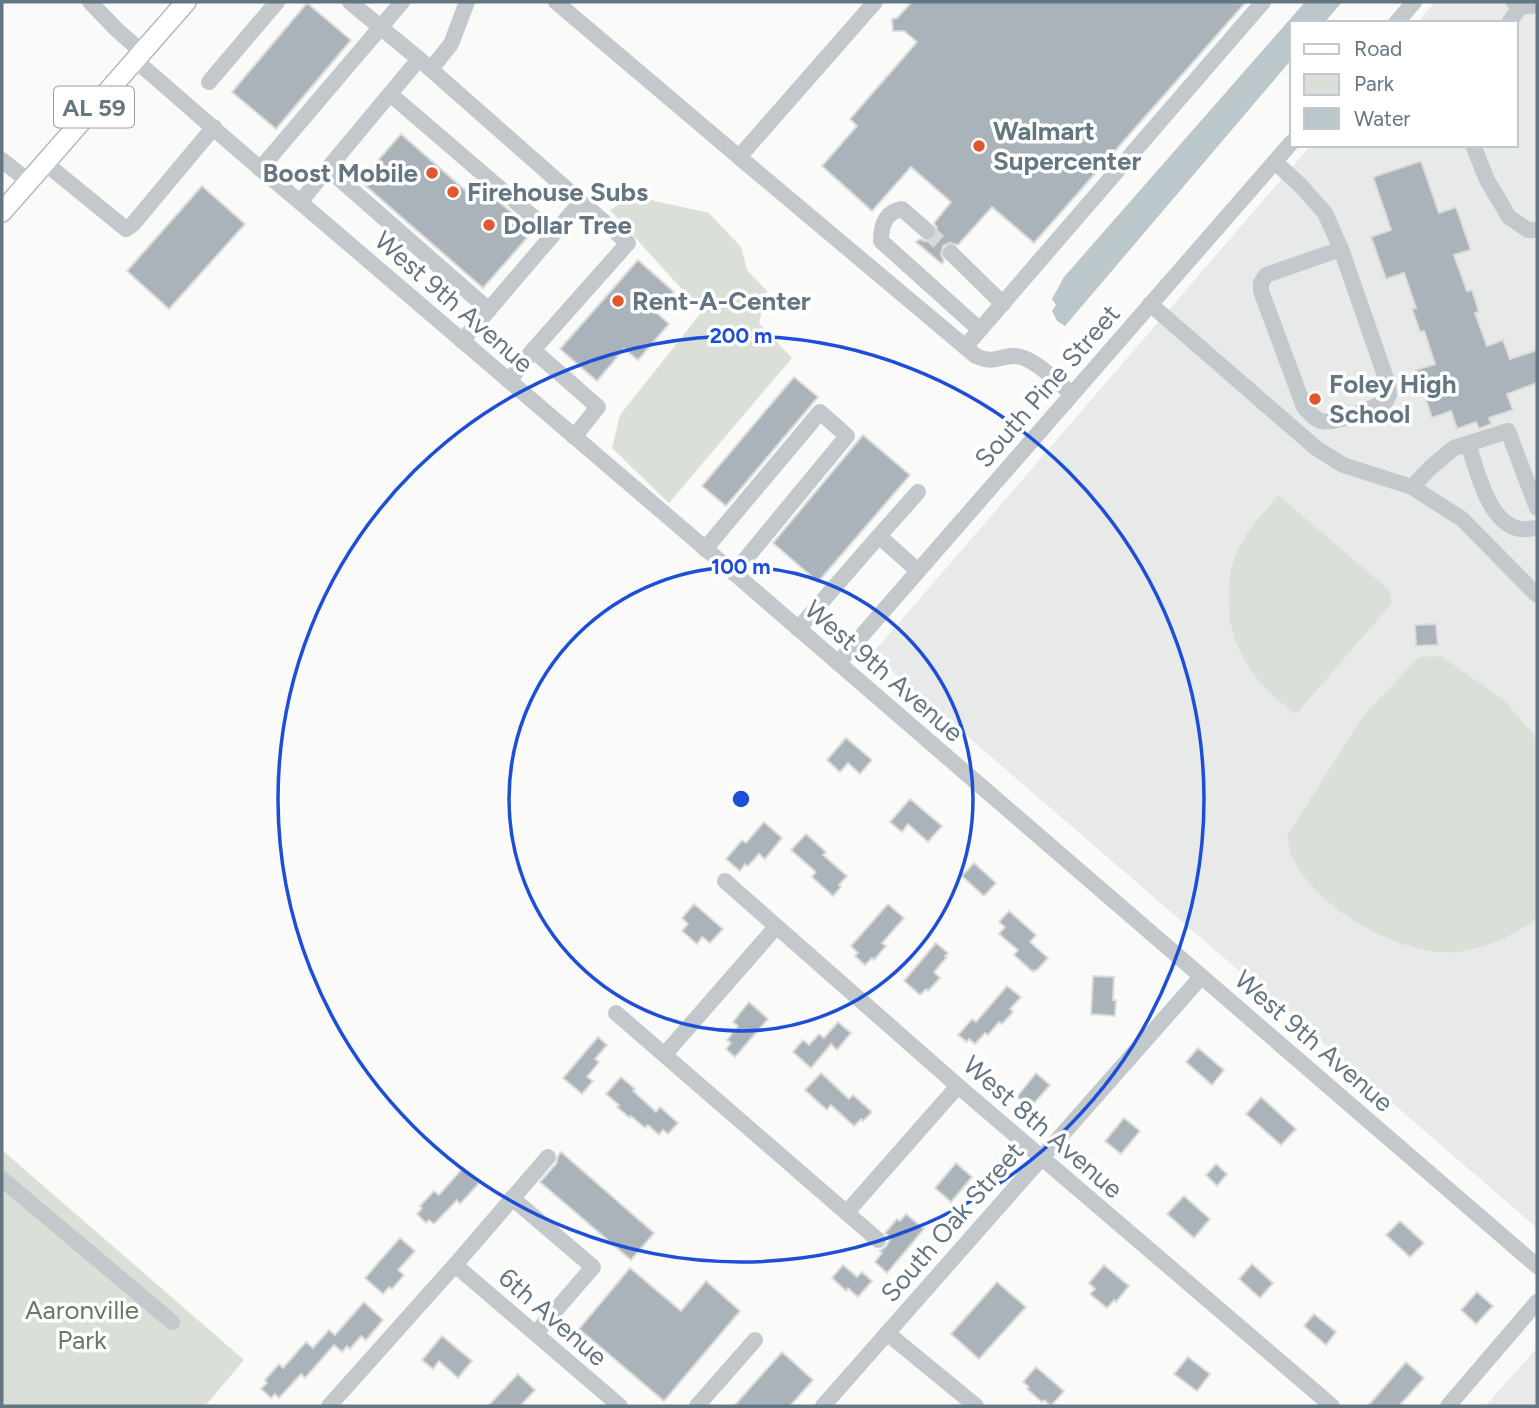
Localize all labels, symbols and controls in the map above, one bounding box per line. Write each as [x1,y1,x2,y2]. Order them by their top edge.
legend [1290,21,1518,147]
text: Road [1354,36,1402,61]
text: Park [1354,71,1395,96]
road number: AL 59 [54,86,134,128]
text: Water [1354,106,1410,131]
place label: Walmart Supercenter [993,115,1141,177]
marker: Walmart Supercenter [971,138,987,154]
place label: Boost Mobile [263,157,418,189]
marker: Boost Mobile [424,165,440,181]
place label: Firehouse Subs [467,176,648,208]
marker: Firehouse Subs [445,184,461,200]
place label: Dollar Tree [503,209,632,241]
marker: Dollar Tree [481,217,497,233]
street label: West 9th Avenue [368,224,540,380]
place label: Rent-A-Center [632,285,811,317]
marker: Rent-A-Center [610,293,626,309]
street label: South Pine Street [968,298,1127,474]
text: 200 m [710,323,772,348]
place label: Foley High School [1329,368,1456,430]
marker: Foley High School [1307,391,1323,407]
text: 100 m [711,554,771,579]
street label: West 9th Avenue [798,593,970,749]
centre of rings [729,787,753,811]
street label: West 9th Avenue [1228,963,1400,1119]
street label: West 8th Avenue [957,1049,1129,1205]
street label: South Oak Street [874,1135,1030,1309]
street label: 6th Avenue [492,1261,614,1373]
park label: Aaronville Park [25,1294,139,1356]

